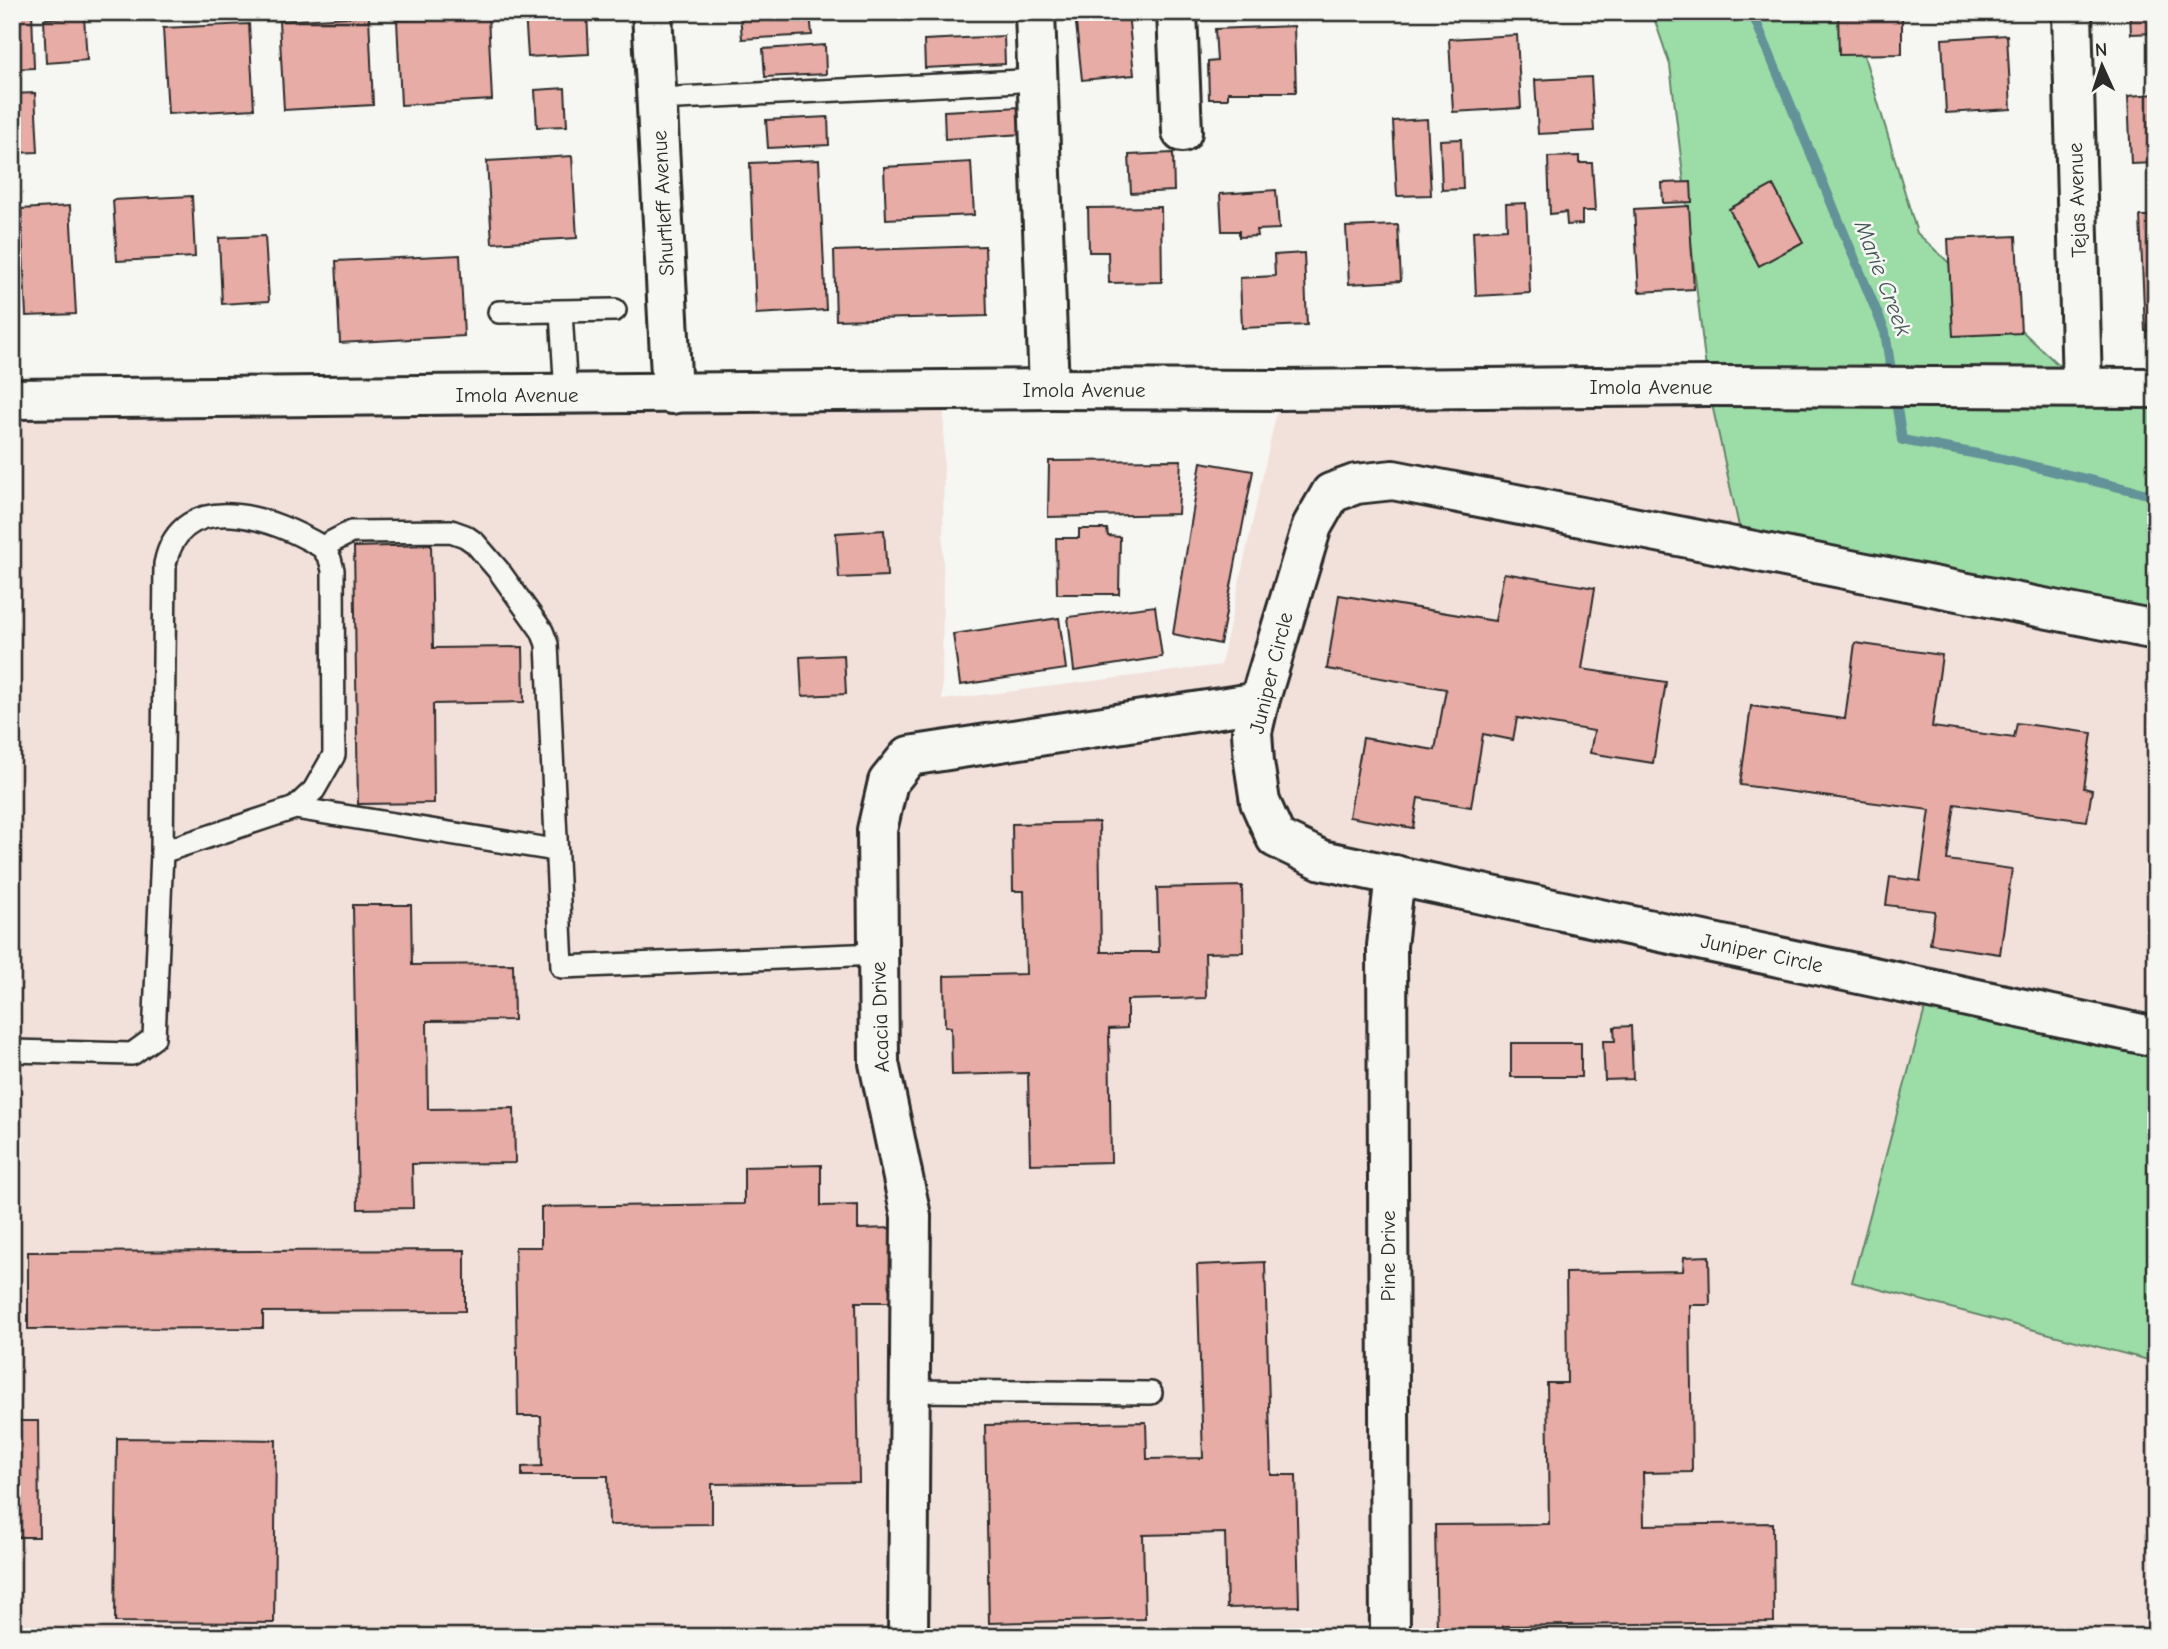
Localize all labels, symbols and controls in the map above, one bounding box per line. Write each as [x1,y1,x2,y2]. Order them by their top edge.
north arrow [2066,32,2136,102]
text: N [2094,39,2108,61]
street label: Shurtleff Avenue [647,130,679,276]
street label: Tejas Avenue [2063,142,2091,258]
water label: Marie Creek [1848,215,1918,340]
street label: Imola Avenue [1589,375,1713,399]
street label: Imola Avenue [1022,378,1146,402]
street label: Imola Avenue [455,383,579,407]
street label: Juniper Circle [1244,610,1298,736]
street label: Juniper Circle [1699,928,1825,978]
street label: Acacia Drive [866,961,894,1073]
street label: Pine Drive [1376,1211,1400,1301]

